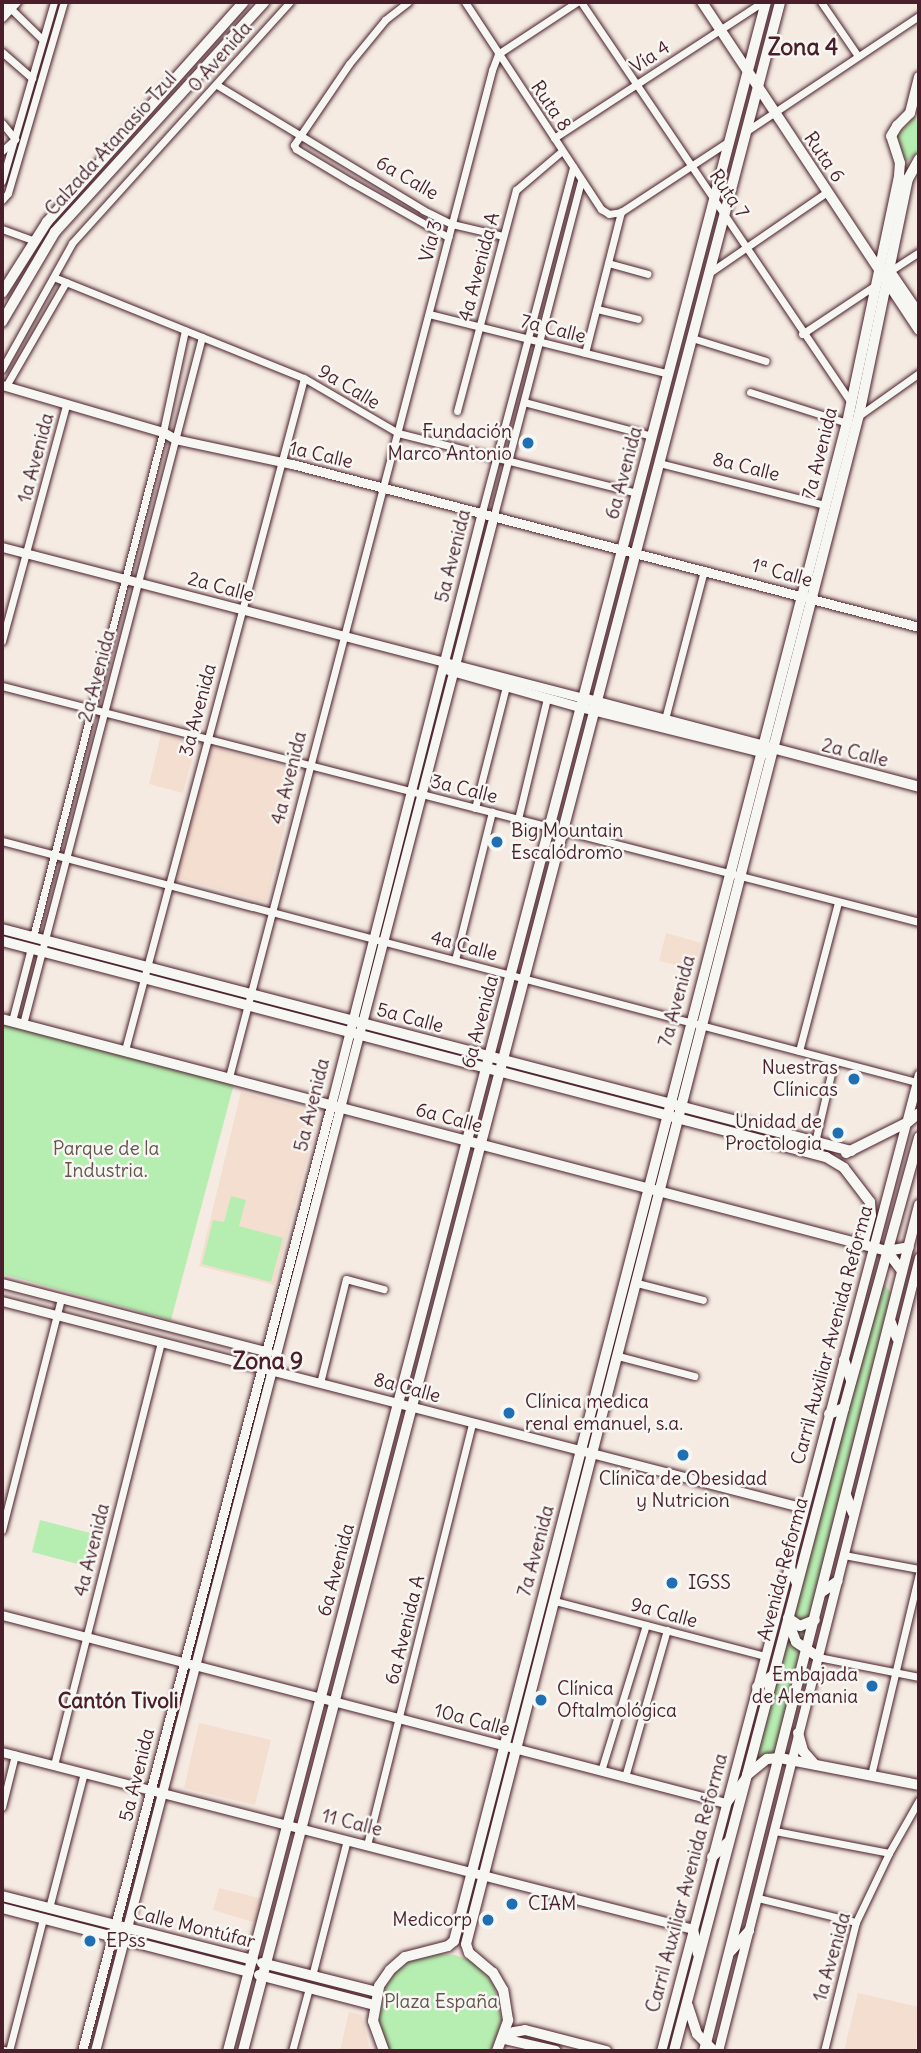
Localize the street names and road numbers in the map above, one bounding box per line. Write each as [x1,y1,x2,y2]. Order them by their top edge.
street label: 0 Avenida [183,17,257,97]
street label: Vía 4 [626,36,674,78]
street label: Calzada Atanasio Tzul [40,67,182,221]
street label: Ruta 8 [526,77,576,135]
street label: Ruta 6 [799,127,849,187]
street label: 6a Calle [372,151,442,205]
street label: Ruta 7 [704,165,754,223]
street label: 4a Avenida A [454,210,504,324]
street label: Vía 3 [415,218,447,264]
street label: 7a Calle [518,310,588,348]
street label: 9a Calle [314,360,384,414]
street label: 7a Avenida [798,405,842,501]
street label: 1a Avenida [13,411,59,505]
street label: 6a Avenida [601,424,647,522]
street label: 1a Calle [287,437,355,473]
street label: 8a Calle [710,448,782,486]
street label: 5a Avenida [430,507,476,605]
street label: 1ª Calle [749,554,815,592]
street label: 2a Calle [185,567,257,607]
street label: 2a Avenida [74,627,120,725]
street label: 3a Avenida [175,661,221,759]
street label: 4a Avenida [266,729,312,827]
street label: 2a Calle [819,734,891,772]
street label: 3a Calle [428,770,500,808]
street label: 4a Calle [428,926,500,966]
street label: 7a Avenida [654,953,700,1049]
street label: 6a Avenida [457,973,503,1071]
street label: 5a Calle [374,998,446,1038]
street label: 5a Avenida [289,1056,335,1154]
street label: 6a Calle [413,1098,485,1138]
street label: Carril Auxiliar Avenida Reforma [786,1203,878,1467]
street label: 8a Calle [371,1368,443,1408]
street label: Avenida Reforma [753,1495,813,1643]
street label: 4a Avenida [69,1501,115,1599]
street label: 7a Avenida [513,1503,559,1599]
street label: 6a Avenida [313,1521,359,1619]
street label: 6a Avenida A [380,1573,430,1687]
street label: 9a Calle [628,1593,700,1633]
street label: 10a Calle [432,1699,512,1741]
street label: 5a Avenida [114,1726,160,1824]
street label: Carril Auxiliar Avenida Reforma [641,1751,733,2015]
street label: 11 Calle [319,1804,385,1842]
street label: Calle Montúfar [130,1901,258,1953]
street label: 1a Avenida [808,1910,856,2004]

